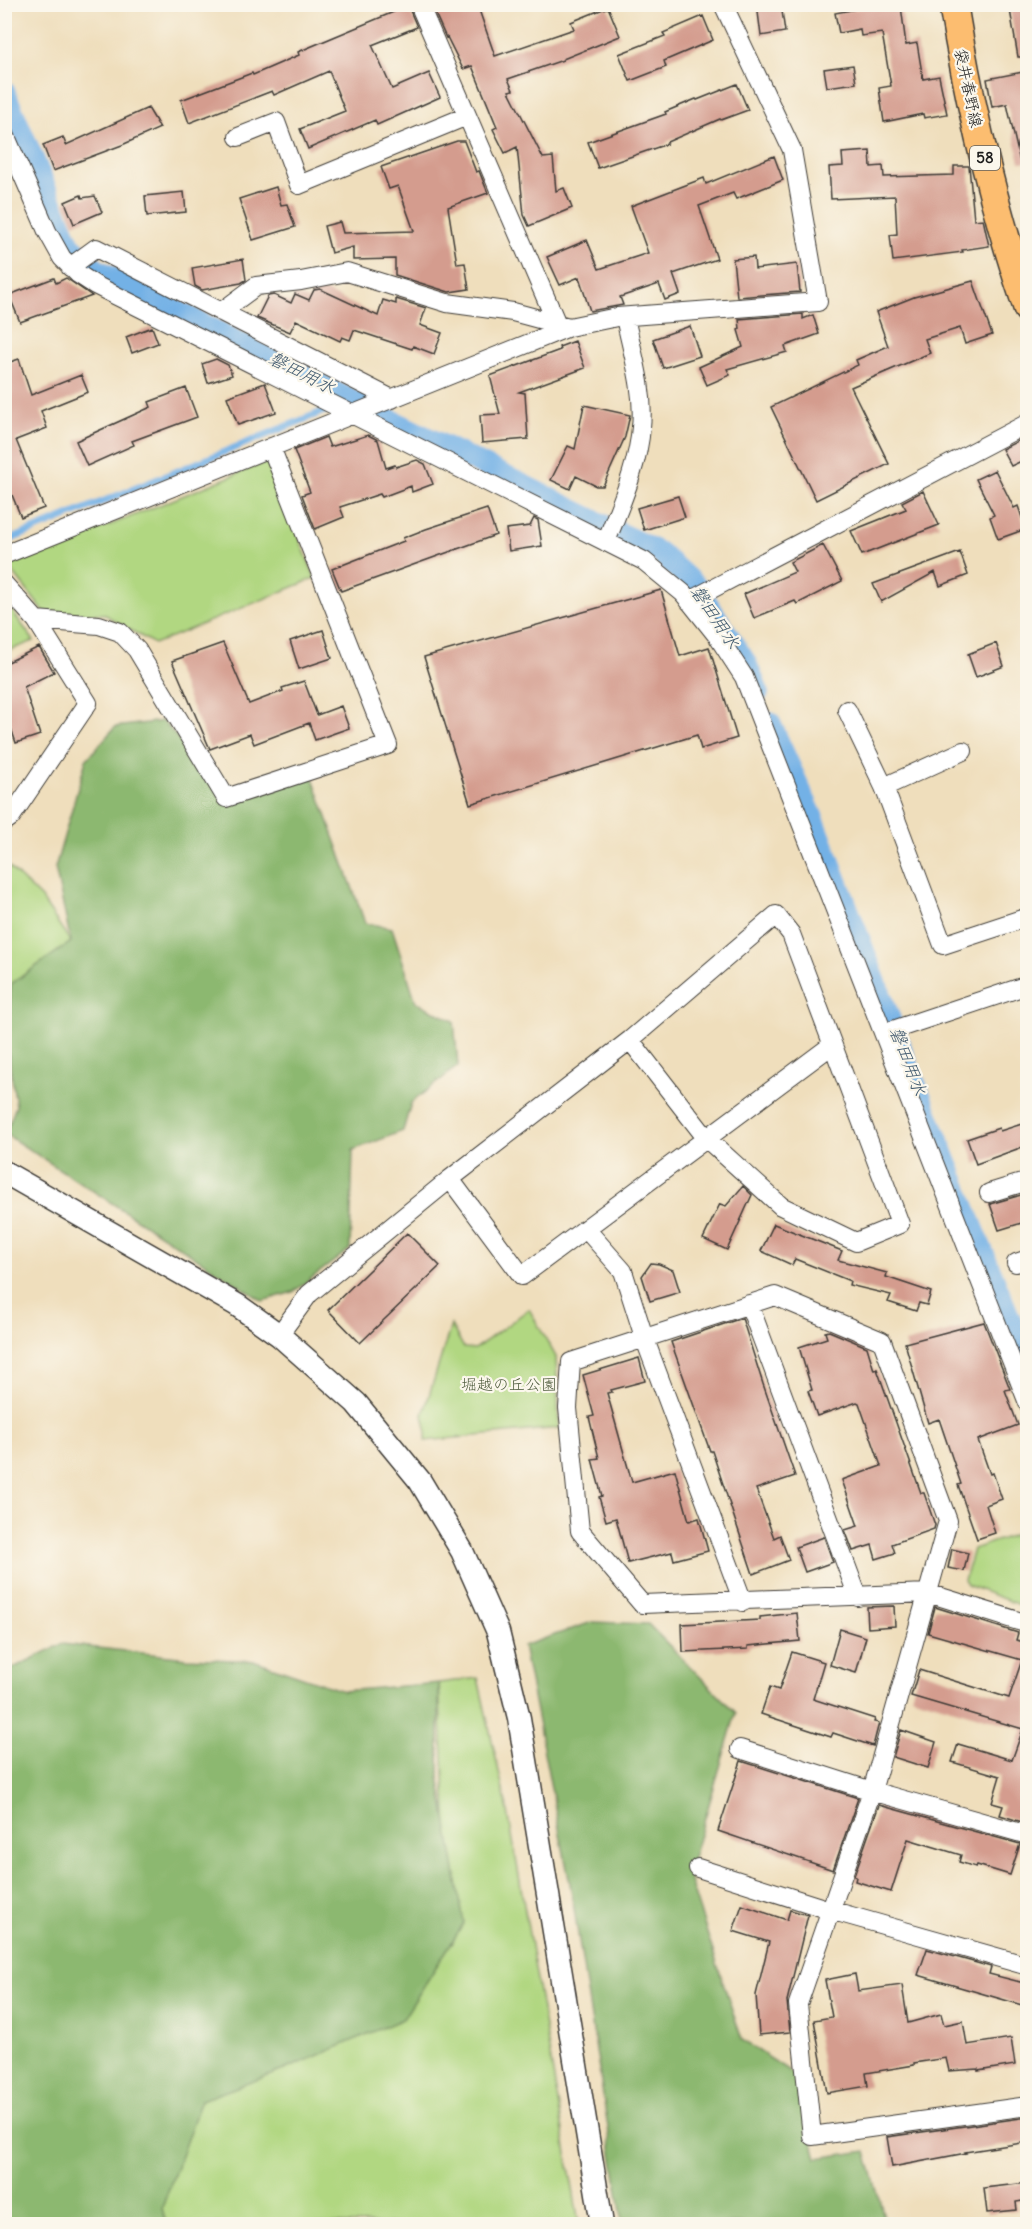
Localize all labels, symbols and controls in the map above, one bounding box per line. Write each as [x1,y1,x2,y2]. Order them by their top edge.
street label: 袋井春野線 [951,47,987,129]
road number: 58 [970,146,1000,170]
water label: 磐田用水 [265,346,340,399]
water label: 磐田用水 [686,580,745,653]
water label: 磐田用水 [885,1023,932,1099]
park label: 堀越の丘公園 [461,1374,557,1394]

